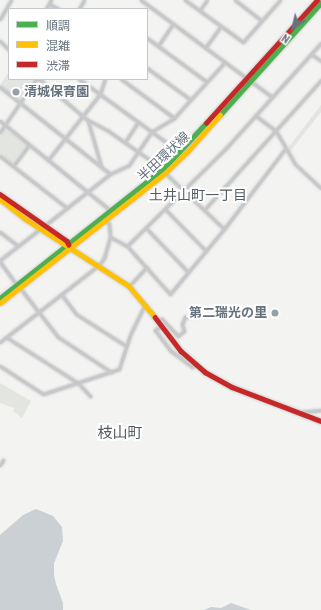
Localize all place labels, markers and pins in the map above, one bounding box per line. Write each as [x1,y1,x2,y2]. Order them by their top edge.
place label: 清城保育園 [24,84,89,100]
marker: 清城保育園 [11,87,21,97]
place label: 第二瑞光の里 [189,305,267,321]
marker: 第二瑞光の里 [270,308,280,318]

